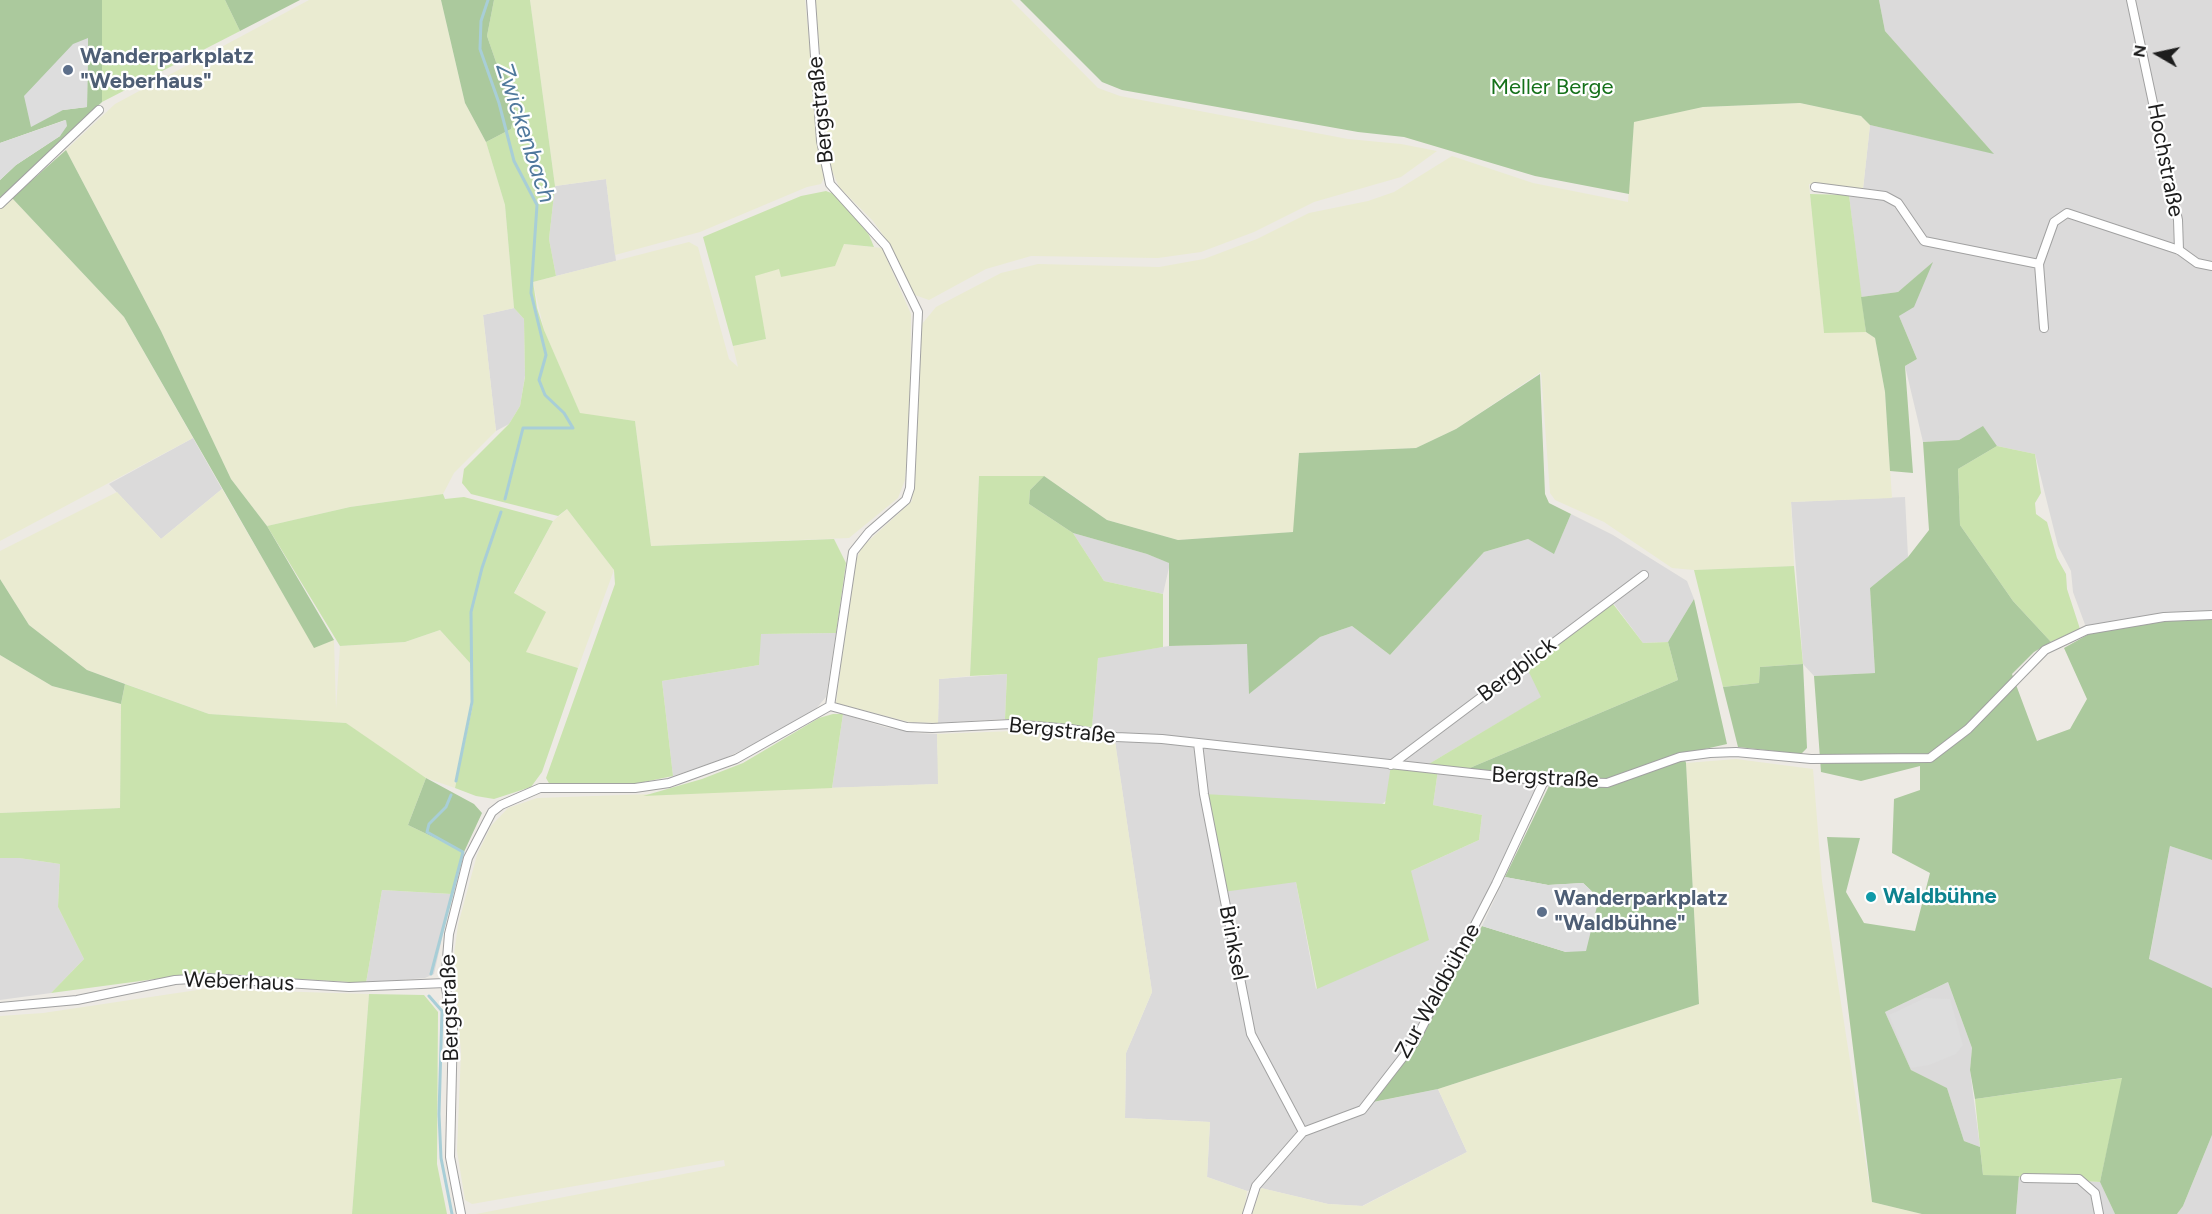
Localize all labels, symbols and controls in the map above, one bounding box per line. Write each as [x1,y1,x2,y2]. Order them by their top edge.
north arrow [2128,24,2188,84]
place label: Wanderparkplatz "Weberhaus" [80,44,253,96]
text: N [2129,44,2150,59]
street label: Bergstraße [802,55,840,165]
water label: Zwickenbach [489,59,561,207]
marker: Wanderparkplatz "Weberhaus" [61,63,75,77]
park label: Meller Berge [1490,75,1614,101]
street label: Hochstraße [2141,101,2189,219]
street label: Bergblick [1473,632,1561,708]
street label: Bergstraße [1007,712,1117,750]
street label: Bergstraße [1491,762,1599,794]
place label: Waldbühne [1883,884,1997,910]
place label: Wanderparkplatz "Waldbühne" [1554,886,1727,938]
marker: Waldbühne [1864,890,1878,904]
street label: Brinksel [1213,903,1253,983]
marker: Wanderparkplatz "Waldbühne" [1535,905,1549,919]
street label: Zur Waldbühne [1390,919,1486,1063]
street label: Bergstraße [435,954,465,1062]
street label: Weberhaus [183,967,295,997]

